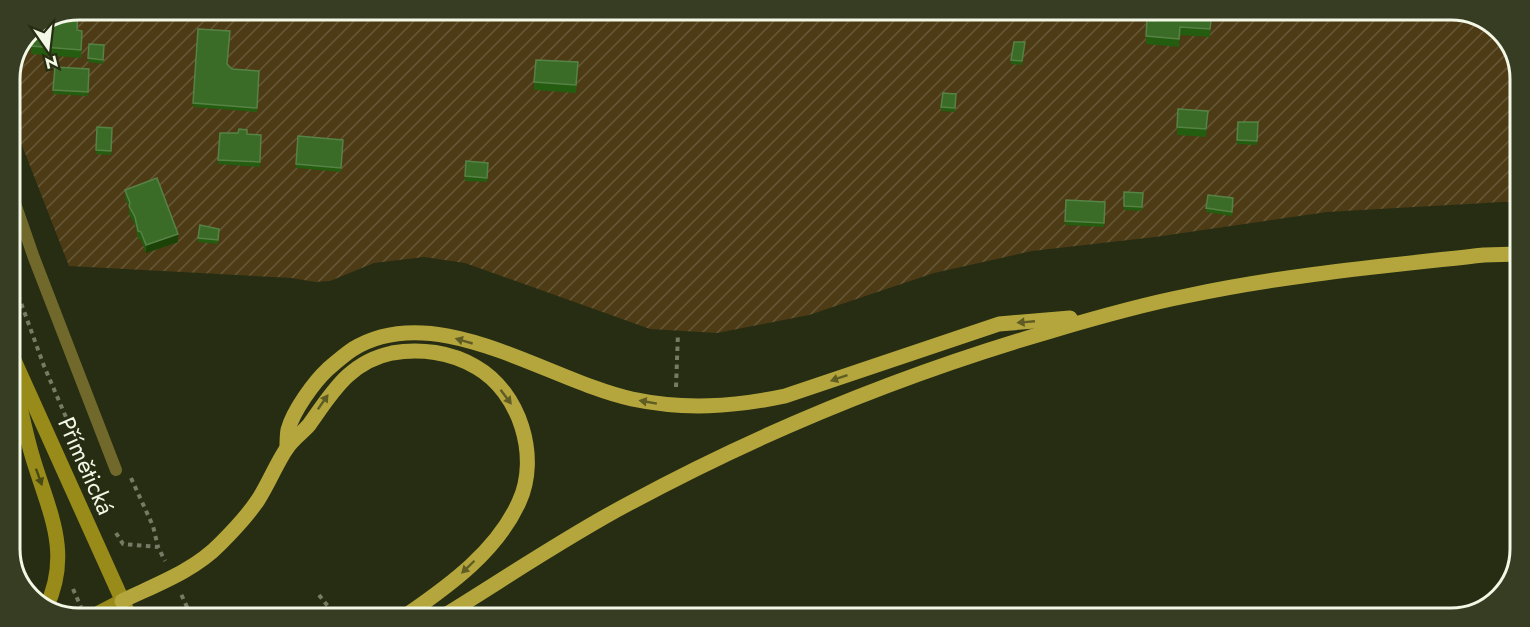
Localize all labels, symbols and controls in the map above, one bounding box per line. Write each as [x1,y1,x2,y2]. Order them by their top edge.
north arrow [18,18,78,78]
text: N [43,49,60,75]
one-way arrow [1016,317,1035,327]
one-way arrow [455,335,473,345]
one-way arrow [830,374,848,384]
one-way arrow [499,389,511,404]
one-way arrow [317,395,329,411]
one-way arrow [639,397,658,406]
street label: Přímětická [49,411,124,520]
one-way arrow [35,468,45,486]
one-way arrow [461,560,475,574]

